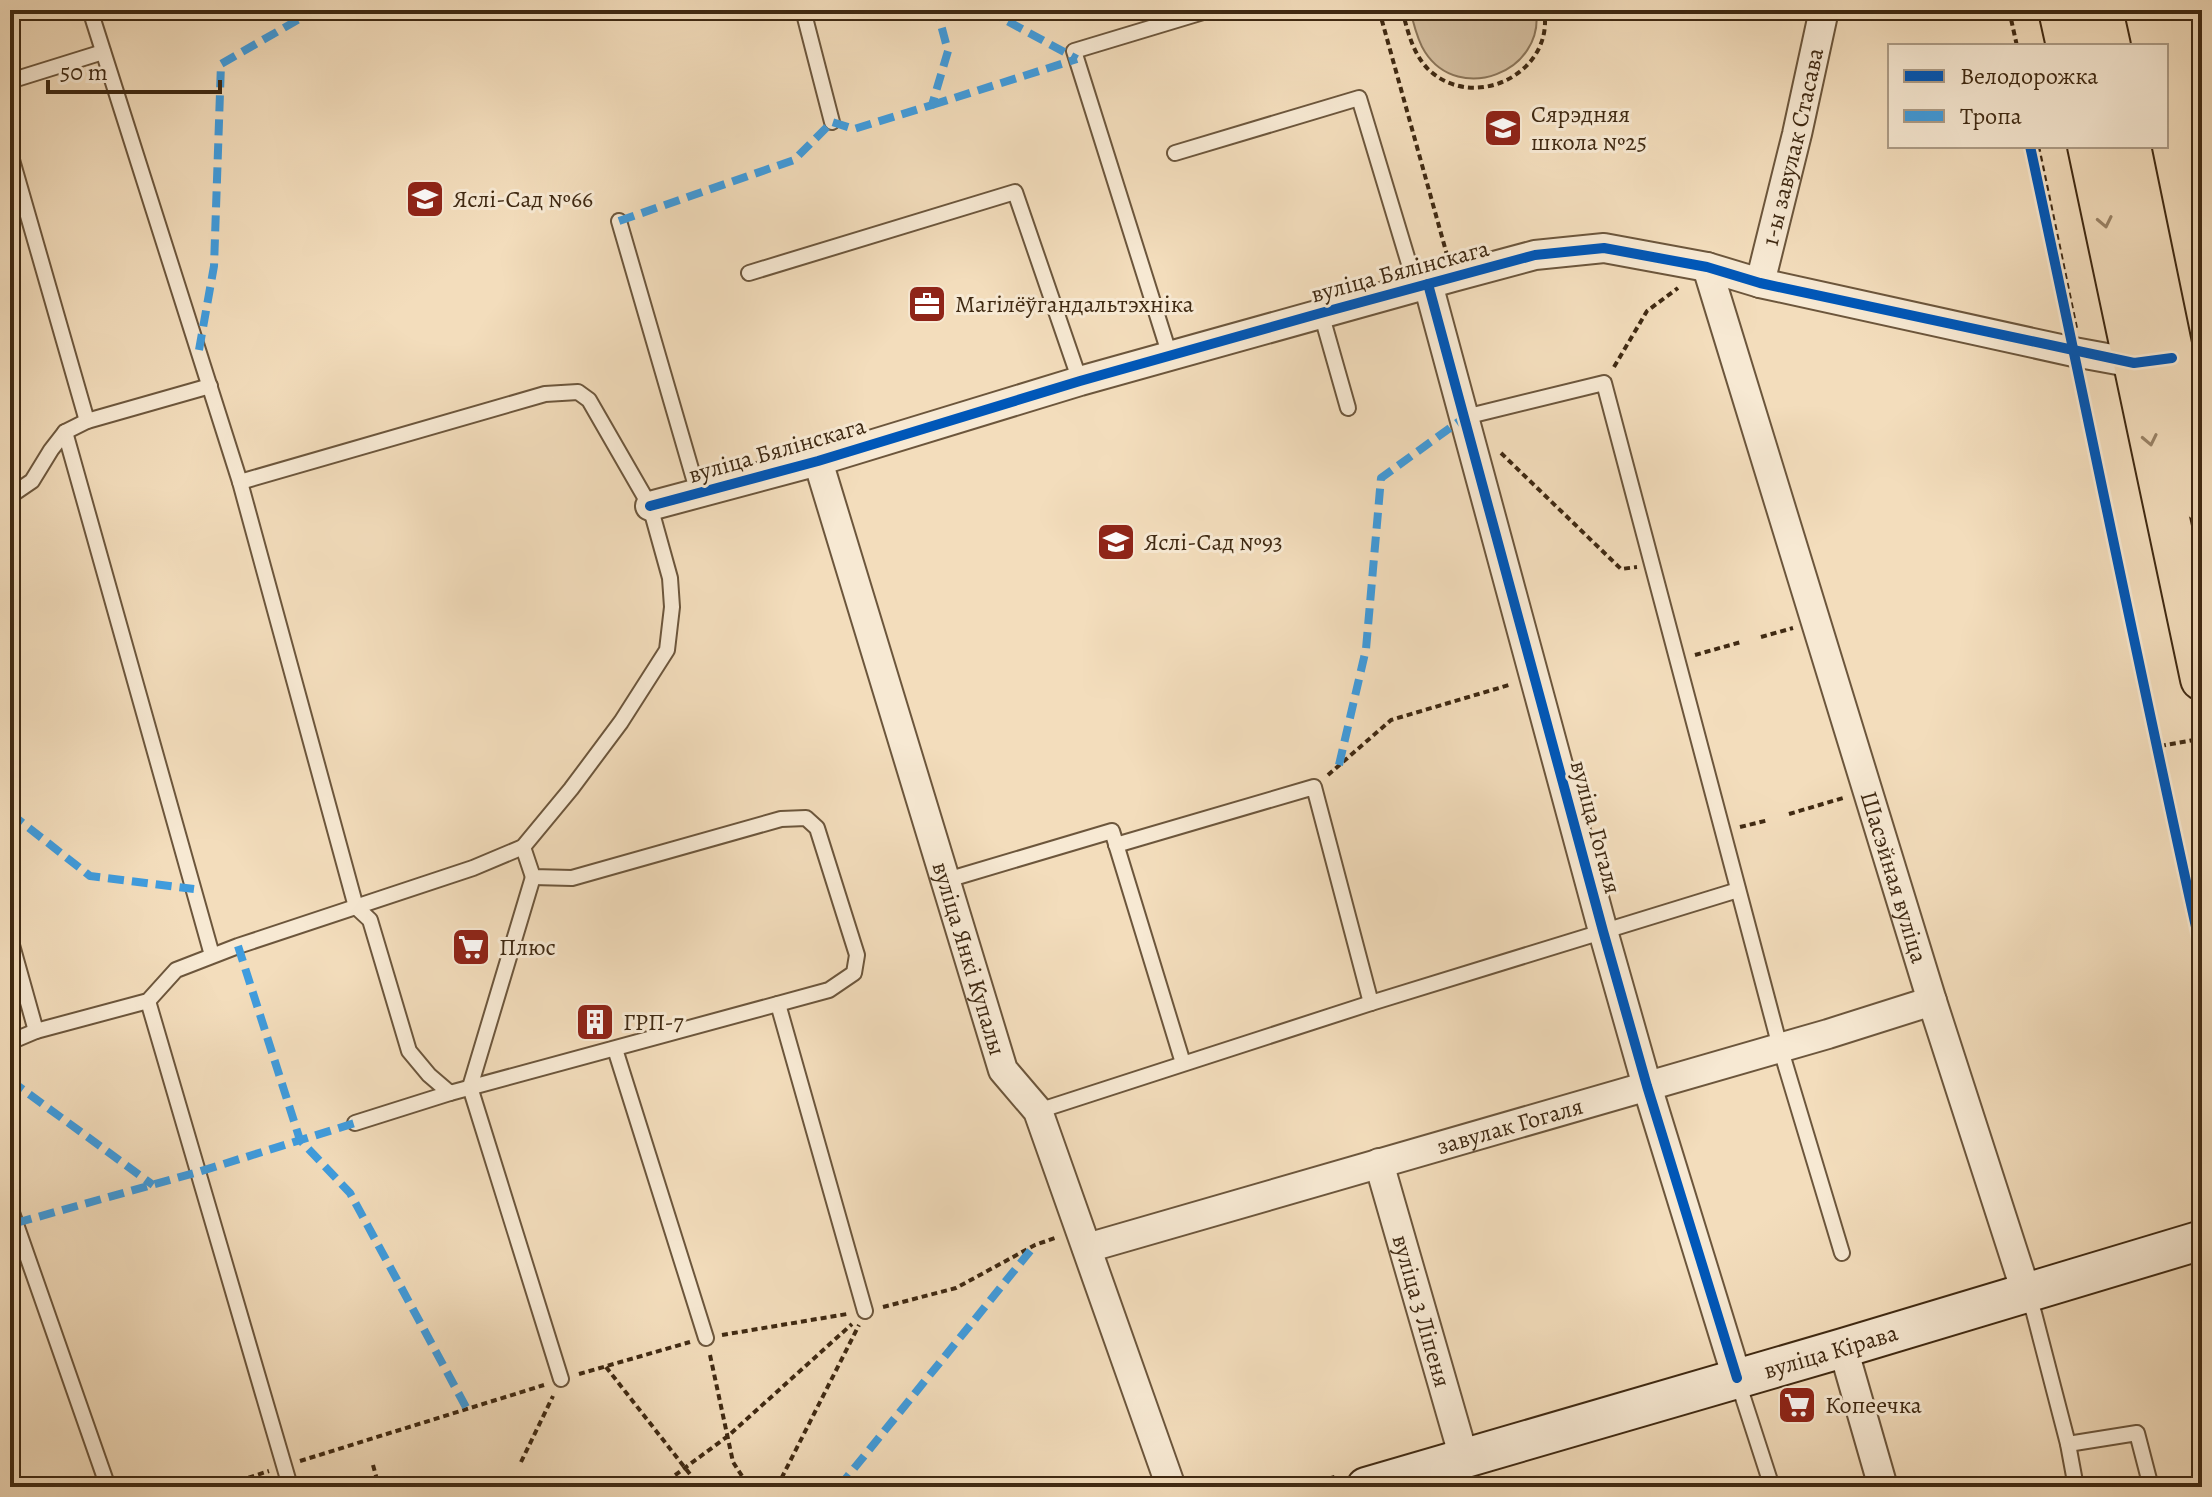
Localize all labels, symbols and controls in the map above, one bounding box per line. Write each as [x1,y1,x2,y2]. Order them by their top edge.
scale bar [48,44,220,94]
legend [1888,44,2168,148]
street label: 1-ы завулак Стасава [1754,45,1831,249]
text: 50 m [60,56,108,88]
text: Велодорожка [1960,60,2098,92]
place label: Сярэдняя школа №25 [1531,98,1647,158]
text: Тропа [1960,100,2022,132]
school or university icon: Сярэдняя школа №25 [1482,107,1524,149]
school or university icon: Яслі-Сад №66 [404,178,446,220]
place label: Яслі-Сад №66 [453,183,593,215]
one-way arrow [2095,216,2112,229]
street label: вуліца Бялінскага [1307,232,1493,310]
office icon: Магілёўгандальтэхніка [906,283,948,325]
place label: Магілёўгандальтэхніка [955,288,1194,320]
street label: вуліца Бялінскага [685,409,869,491]
one-way arrow [2141,432,2158,446]
school or university icon: Яслі-Сад №93 [1095,521,1137,563]
place label: Яслі-Сад №93 [1144,526,1283,558]
street label: вуліца Гогаля [1563,757,1629,897]
street label: Шасэйная вуліца [1853,787,1935,967]
street label: вуліца Янкі Купалы [925,858,1014,1059]
supermarket icon: Плюс [450,926,492,968]
place label: Плюс [499,931,556,963]
building icon: ГРП-7 [574,1001,616,1043]
place label: ГРП-7 [623,1006,684,1038]
street label: завулак Гогаля [1433,1090,1587,1162]
street label: вуліца 3 Ліпеня [1384,1231,1459,1391]
street label: вуліца Кірава [1760,1316,1902,1386]
supermarket icon: Копеечка [1776,1384,1818,1426]
place label: Копеечка [1825,1389,1922,1421]

